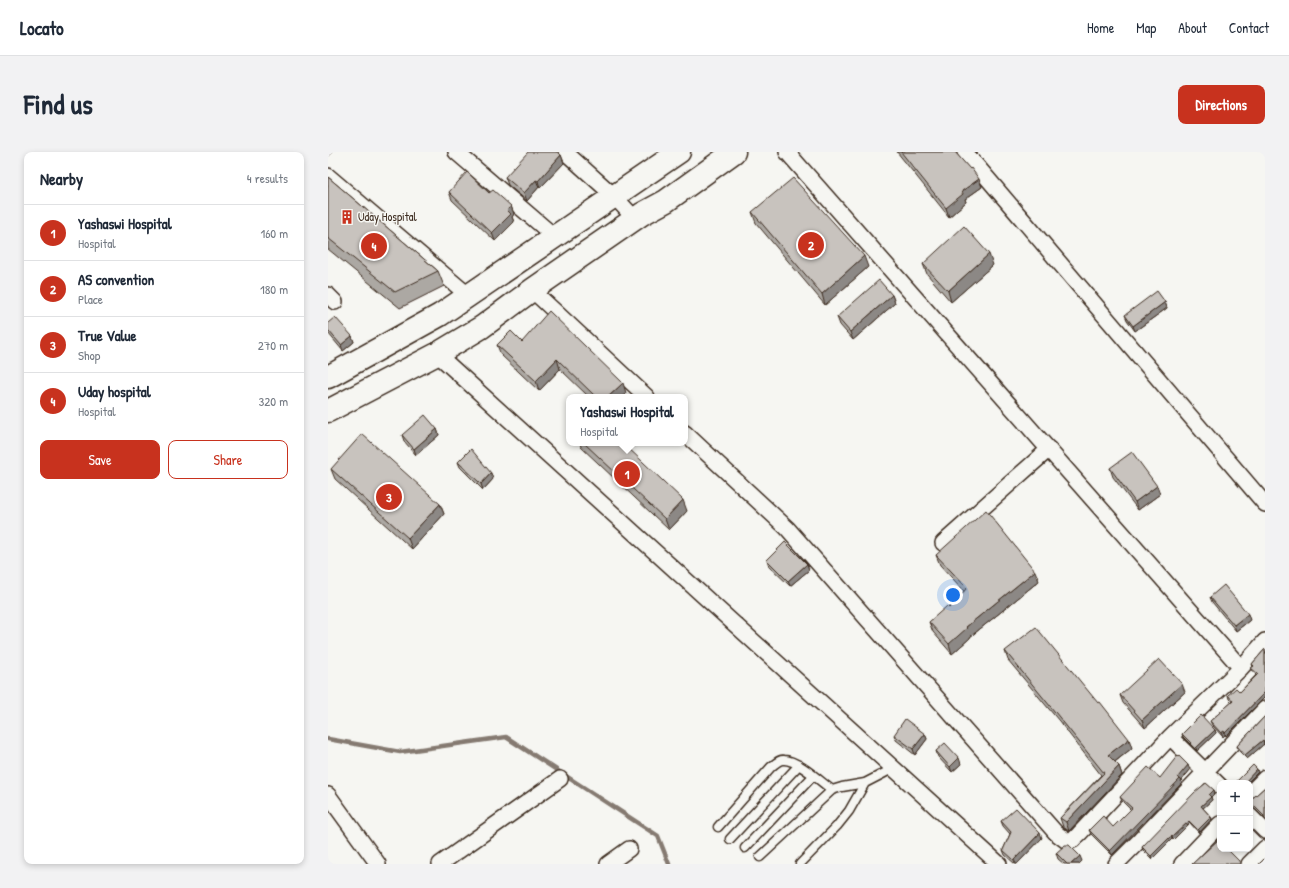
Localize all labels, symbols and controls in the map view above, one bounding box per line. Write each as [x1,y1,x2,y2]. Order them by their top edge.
text: Locato [20,15,64,41]
text: Home [1087,18,1114,37]
text: Map [1136,18,1156,37]
text: About [1178,18,1207,37]
text: Contact [1229,18,1269,37]
text: Find us [24,85,93,123]
button: Directions [1178,85,1265,124]
text: Nearby [40,167,83,190]
text: 4 results [247,169,288,187]
place label: Uday Hospital [358,208,418,225]
building icon: Uday Hospital [339,209,355,225]
text: Yashaswi Hospital [78,213,172,234]
text: 1 [51,224,55,242]
text: 160 m [260,224,288,242]
pin: 2 [798,230,824,260]
pin: 4 [361,231,387,261]
text: Hospital [78,234,116,252]
text: AS convention [78,269,154,290]
text: 2 [50,280,56,298]
text: 180 m [260,280,288,298]
text: Place [78,290,103,308]
text: True Value [78,325,137,346]
text: 3 [50,336,56,354]
text: 270 m [258,336,288,354]
text: Shop [78,346,100,364]
text: Uday hospital [78,381,151,402]
text: 4 [51,392,55,410]
text: 320 m [258,392,288,410]
popup [566,394,688,446]
text: Yashaswi Hospital [580,401,674,422]
text: Hospital [78,402,116,420]
text: Hospital [580,422,618,440]
button: Save [40,440,160,479]
button: Share [168,440,288,479]
pin: 1 [614,459,640,489]
pin: 3 [376,482,402,512]
your location [943,585,963,605]
map controls [1217,780,1253,852]
button: + [1217,780,1253,816]
button: − [1217,816,1253,852]

